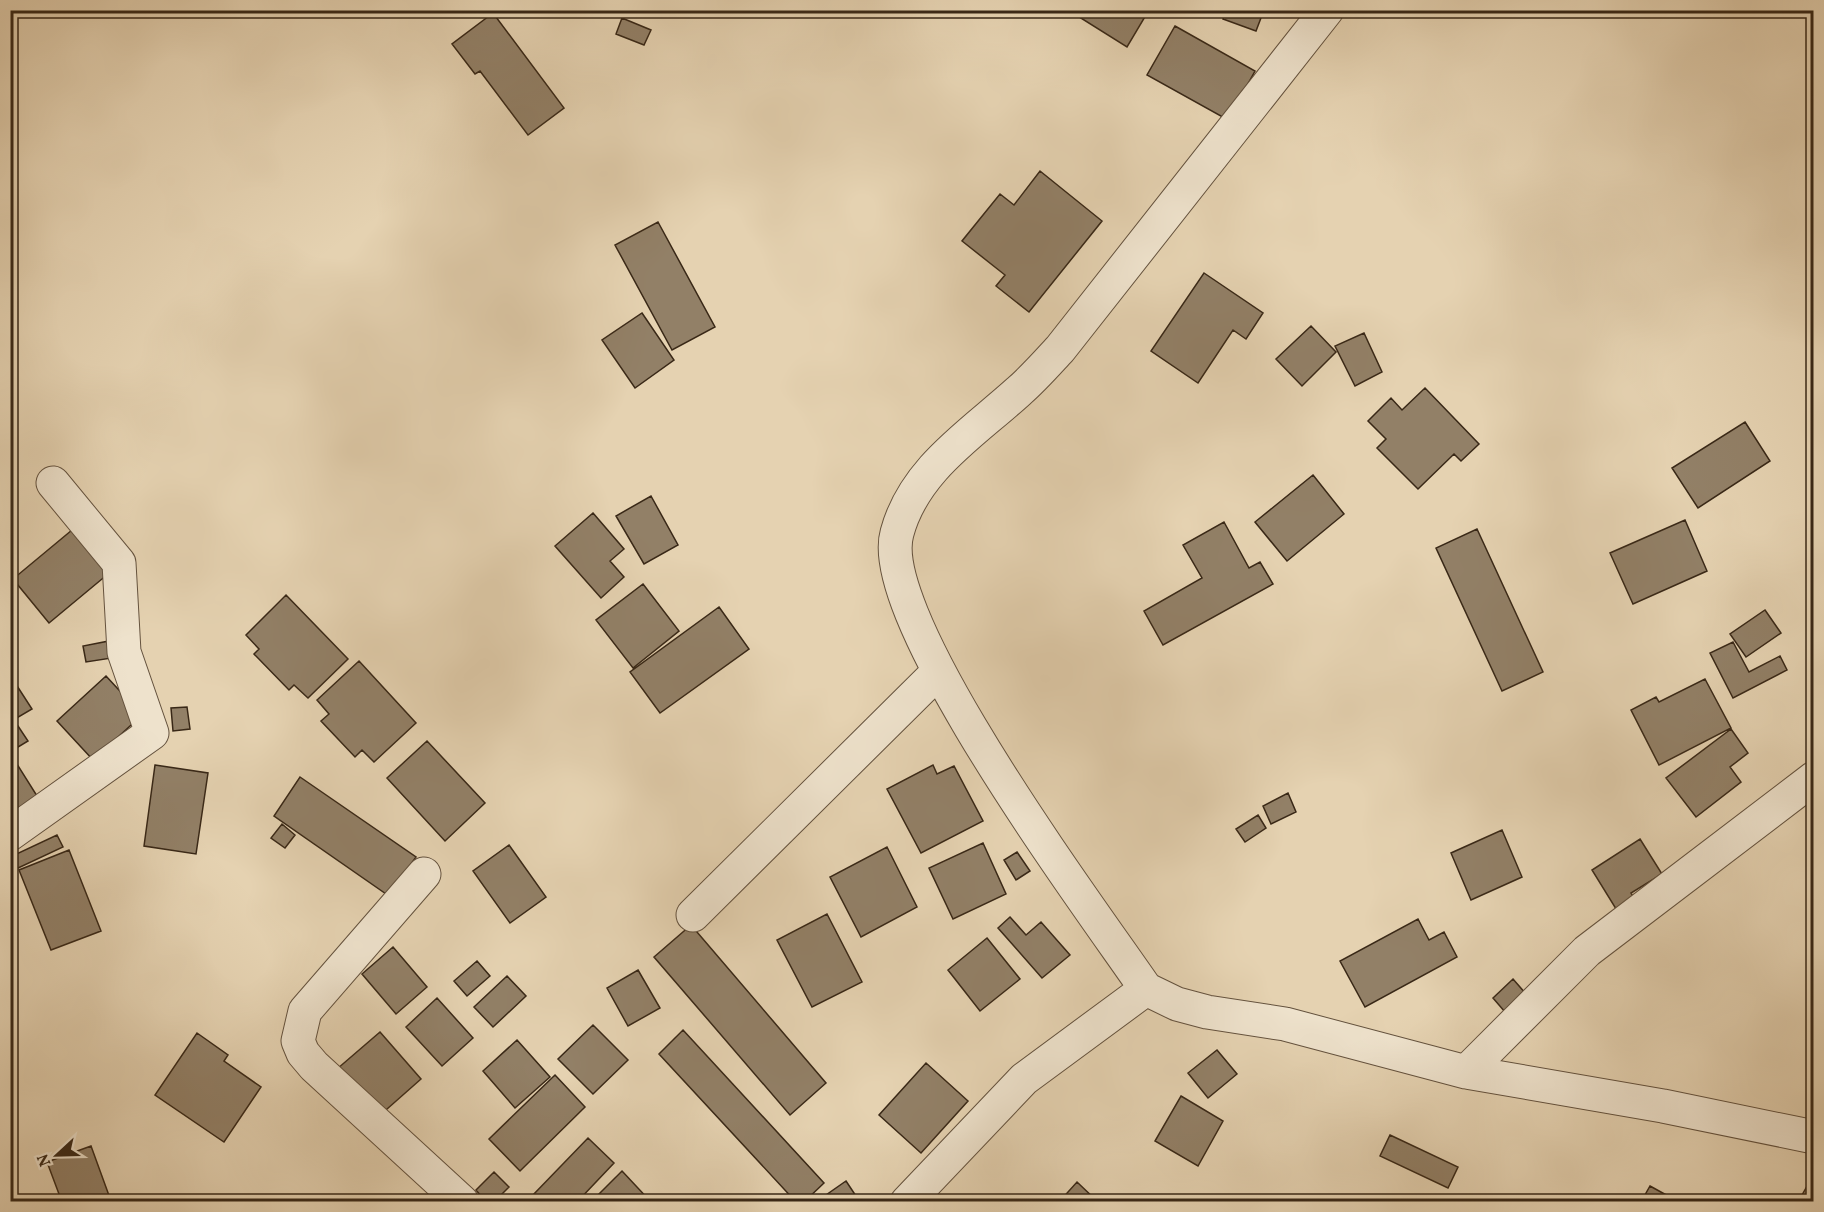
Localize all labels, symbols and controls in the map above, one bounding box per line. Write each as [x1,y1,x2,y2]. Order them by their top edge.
north arrow [27,1125,87,1185]
text: N [32,1150,57,1169]

